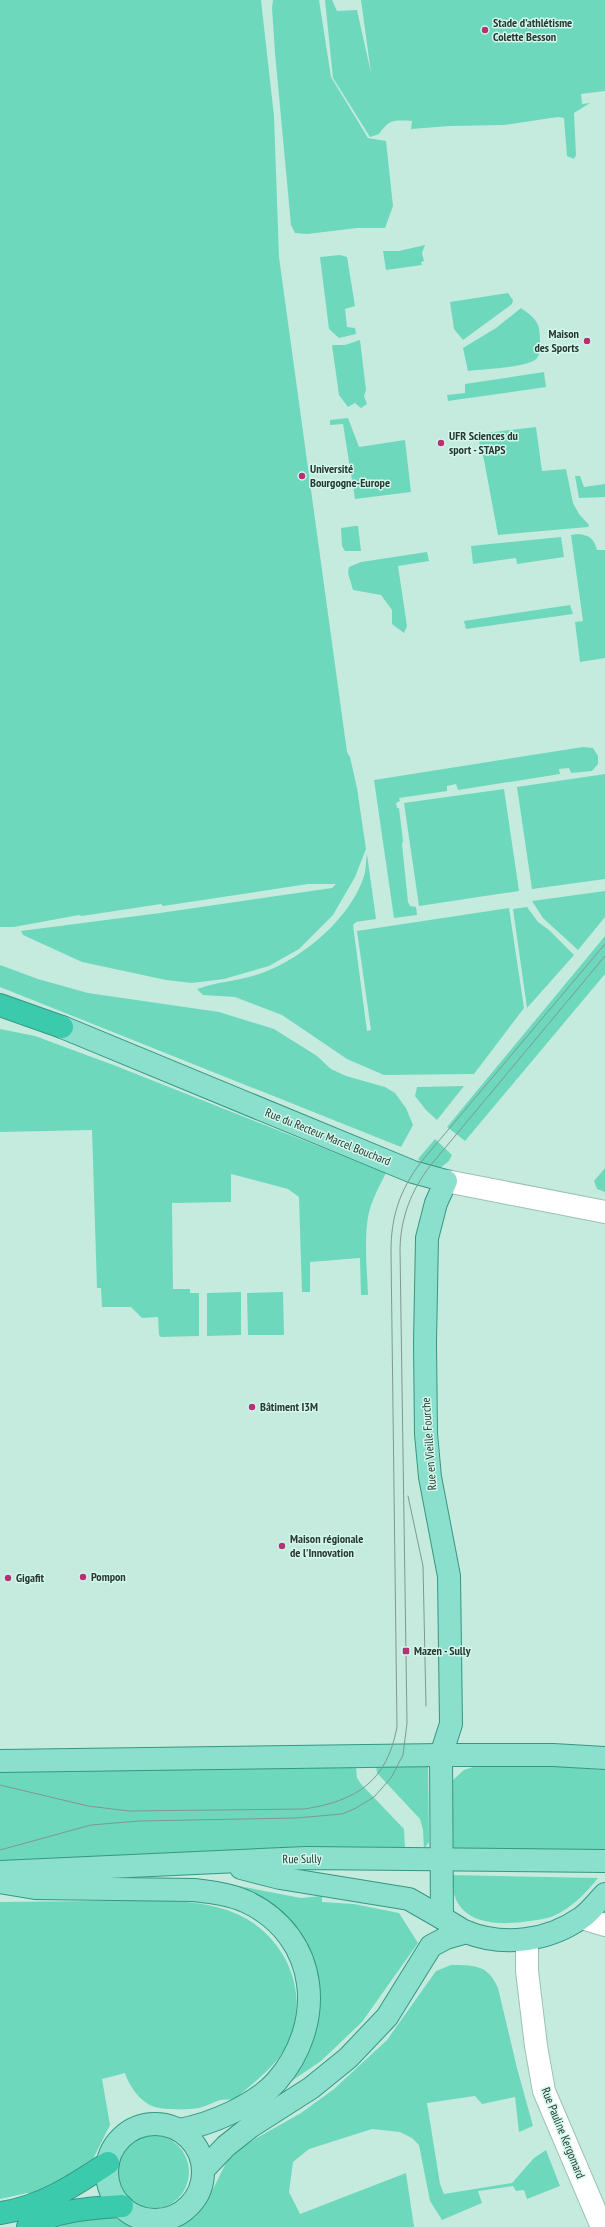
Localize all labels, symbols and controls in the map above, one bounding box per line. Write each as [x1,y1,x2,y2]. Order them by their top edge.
place label: Stade d'athlétisme Colette Besson [493,15,572,44]
marker: Stade d'athlétisme Colette Besson [480,25,490,35]
place label: Maison des Sports [534,326,579,355]
marker: Maison des Sports [582,336,592,346]
place label: UFR Sciences du sport - STAPS [449,428,518,457]
marker: UFR Sciences du sport - STAPS [436,438,446,448]
place label: Université Bourgogne-Europe [310,461,390,490]
marker: Université Bourgogne-Europe [297,471,307,481]
street label: Rue du Recteur Marcel Bouchard [263,1104,393,1169]
street label: Rue en Vieille Fourche [418,1397,439,1491]
place label: Bâtiment I3M [260,1399,318,1414]
marker: Bâtiment I3M [247,1402,257,1412]
place label: Maison régionale de l'Innovation [290,1531,363,1560]
marker: Maison régionale de l'Innovation [277,1541,287,1551]
place label: Pompon [91,1569,126,1584]
place label: Gigafit [16,1570,45,1585]
marker: Pompon [78,1572,88,1582]
marker: Gigafit [3,1573,13,1583]
place label: Mazen - Sully [414,1643,471,1658]
marker: Mazen - Sully [401,1646,411,1656]
street label: Rue Sully [282,1851,322,1866]
street label: Rue Pauline Kergomard [538,2085,589,2181]

